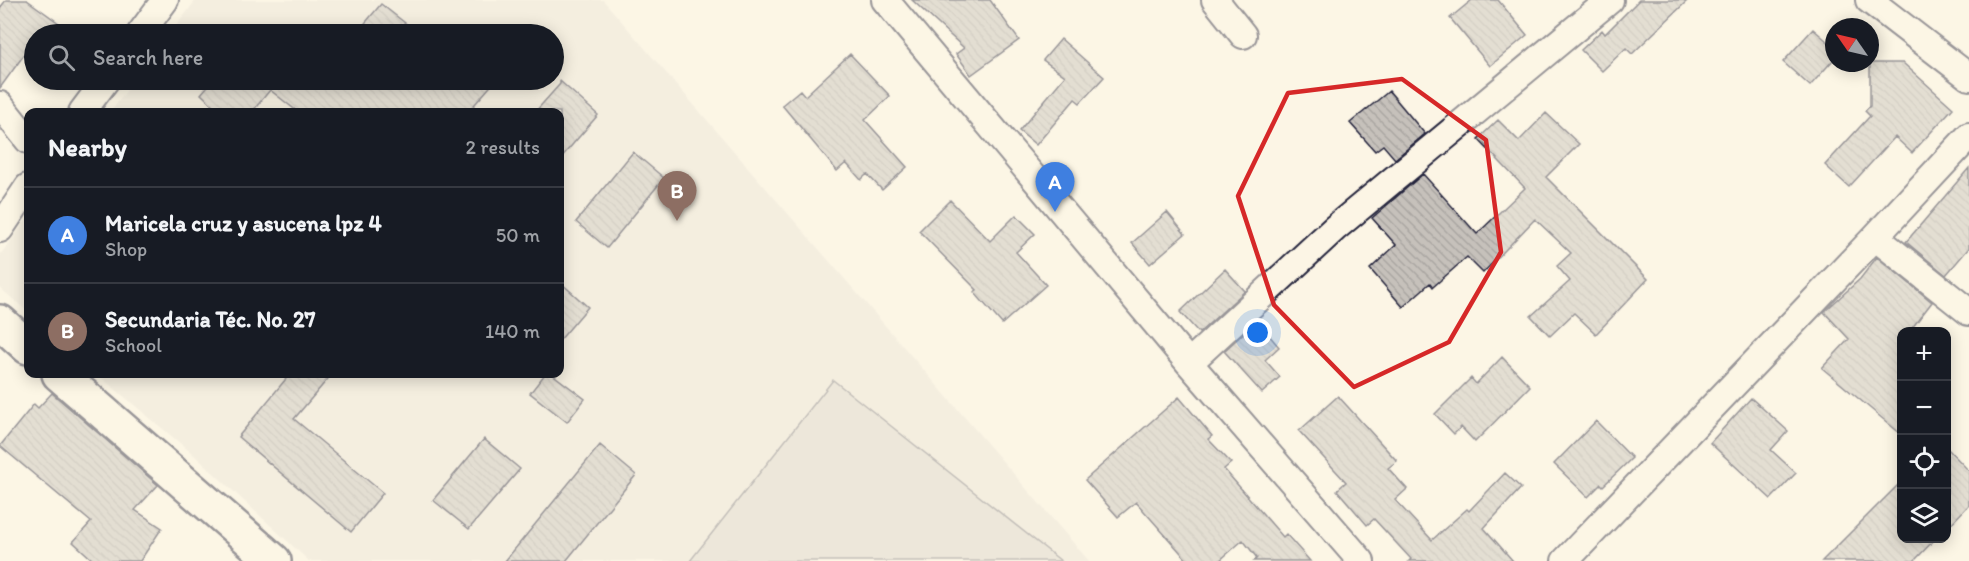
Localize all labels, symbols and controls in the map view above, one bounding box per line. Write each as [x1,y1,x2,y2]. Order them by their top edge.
north arrow [1825,18,1879,72]
search box [24,24,564,90]
icon: search [45,41,78,74]
text: Search here [93,44,203,71]
text: Nearby [48,131,127,163]
text: 2 results [466,135,540,159]
pin: A [1036,162,1074,212]
pin: B [658,172,696,221]
text: Maricela cruz y asucena lpz 4 [105,210,382,237]
text: A [61,223,74,247]
text: 50 m [496,223,540,247]
text: Shop [105,237,147,261]
text: Secundaria Téc. No. 27 [105,306,315,333]
your location [1243,318,1272,347]
text: B [61,319,74,343]
text: 140 m [485,319,540,343]
map controls [1897,327,1951,543]
button: + [1897,327,1951,381]
text: School [105,333,162,357]
button: − [1897,381,1951,435]
button: locate [1897,435,1951,489]
button: layers [1897,489,1951,543]

